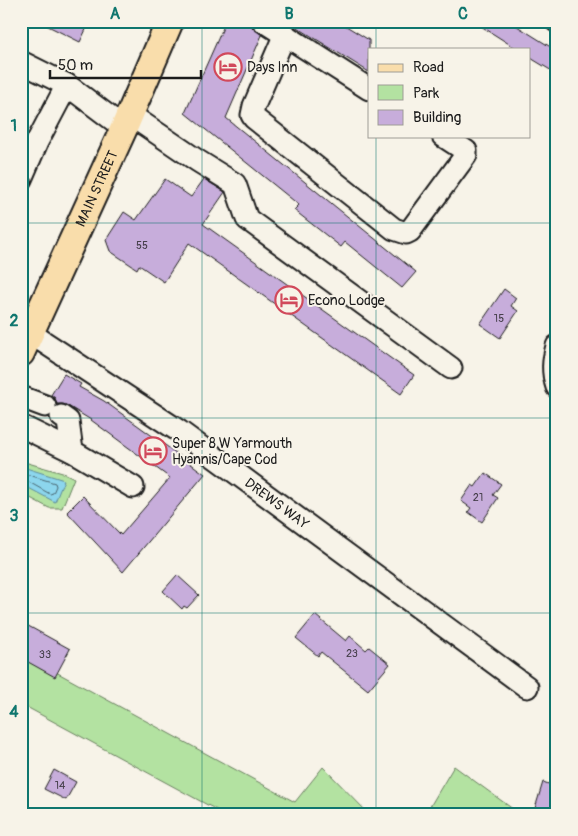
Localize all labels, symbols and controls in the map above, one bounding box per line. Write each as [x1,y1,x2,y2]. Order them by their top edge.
text: A [110,4,121,24]
text: B [284,4,294,24]
text: C [458,4,468,24]
scale bar [50,48,201,80]
legend [368,48,530,138]
hotel icon: Days Inn [213,52,243,82]
text: 50 m [58,56,93,75]
text: Road [413,58,444,77]
place label: Days Inn [247,59,297,76]
text: Park [413,84,440,103]
text: Building [413,108,461,127]
text: 1 [11,116,17,136]
street label: MAIN STREET [72,148,122,229]
house number: 55 [136,239,148,252]
hotel icon: Econo Lodge [274,285,304,315]
place label: Econo Lodge [308,292,385,309]
text: 2 [10,311,19,331]
house number: 15 [494,312,504,325]
place label: Super 8 W Yarmouth Hyannis/Cape Cod [172,435,292,468]
hotel icon: Super 8 W Yarmouth Hyannis/Cape Cod [138,436,168,466]
street label: DREWS WAY [241,474,312,533]
house number: 21 [473,491,483,504]
text: 3 [10,506,19,526]
house number: 23 [346,647,358,660]
house number: 33 [39,648,51,661]
text: 4 [9,702,19,722]
house number: 14 [55,779,66,792]

